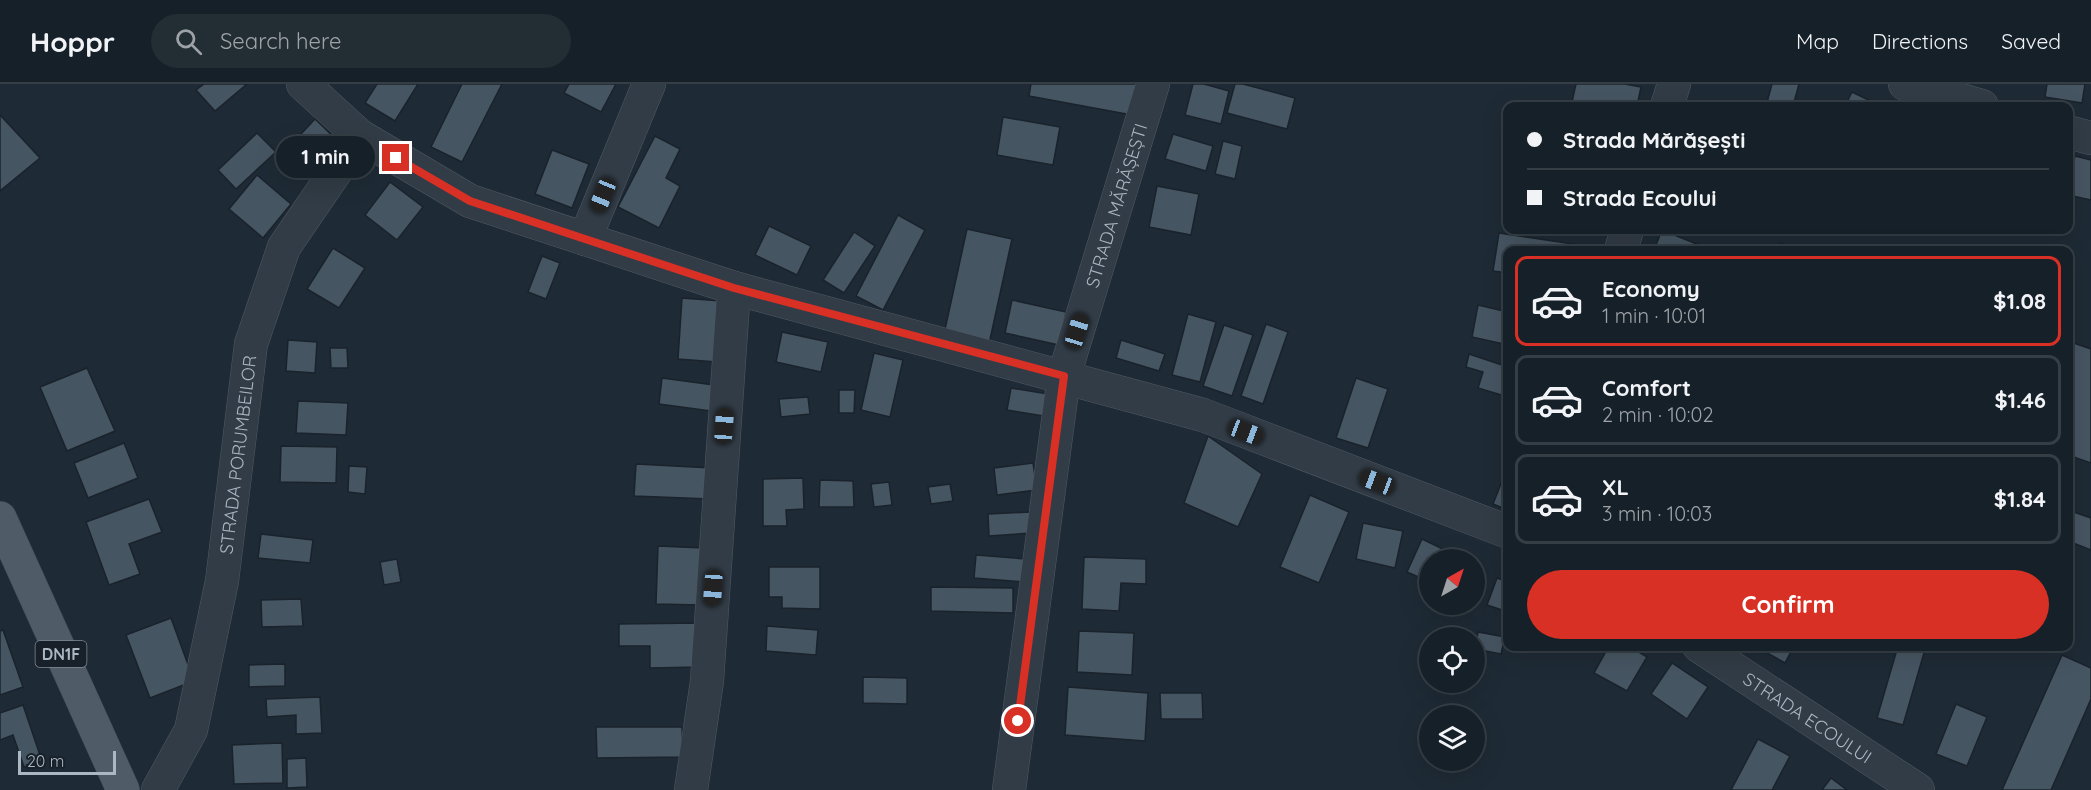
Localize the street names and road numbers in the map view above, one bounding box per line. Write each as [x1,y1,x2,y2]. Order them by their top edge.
street label: STRADA MĂRĂȘEȘTI [1080,121,1152,290]
street label: STRADA PORUMBEILOR [214,354,261,555]
road number: DN1F [36,641,86,667]
street label: STRADA ECOULUI [1739,667,1876,768]

